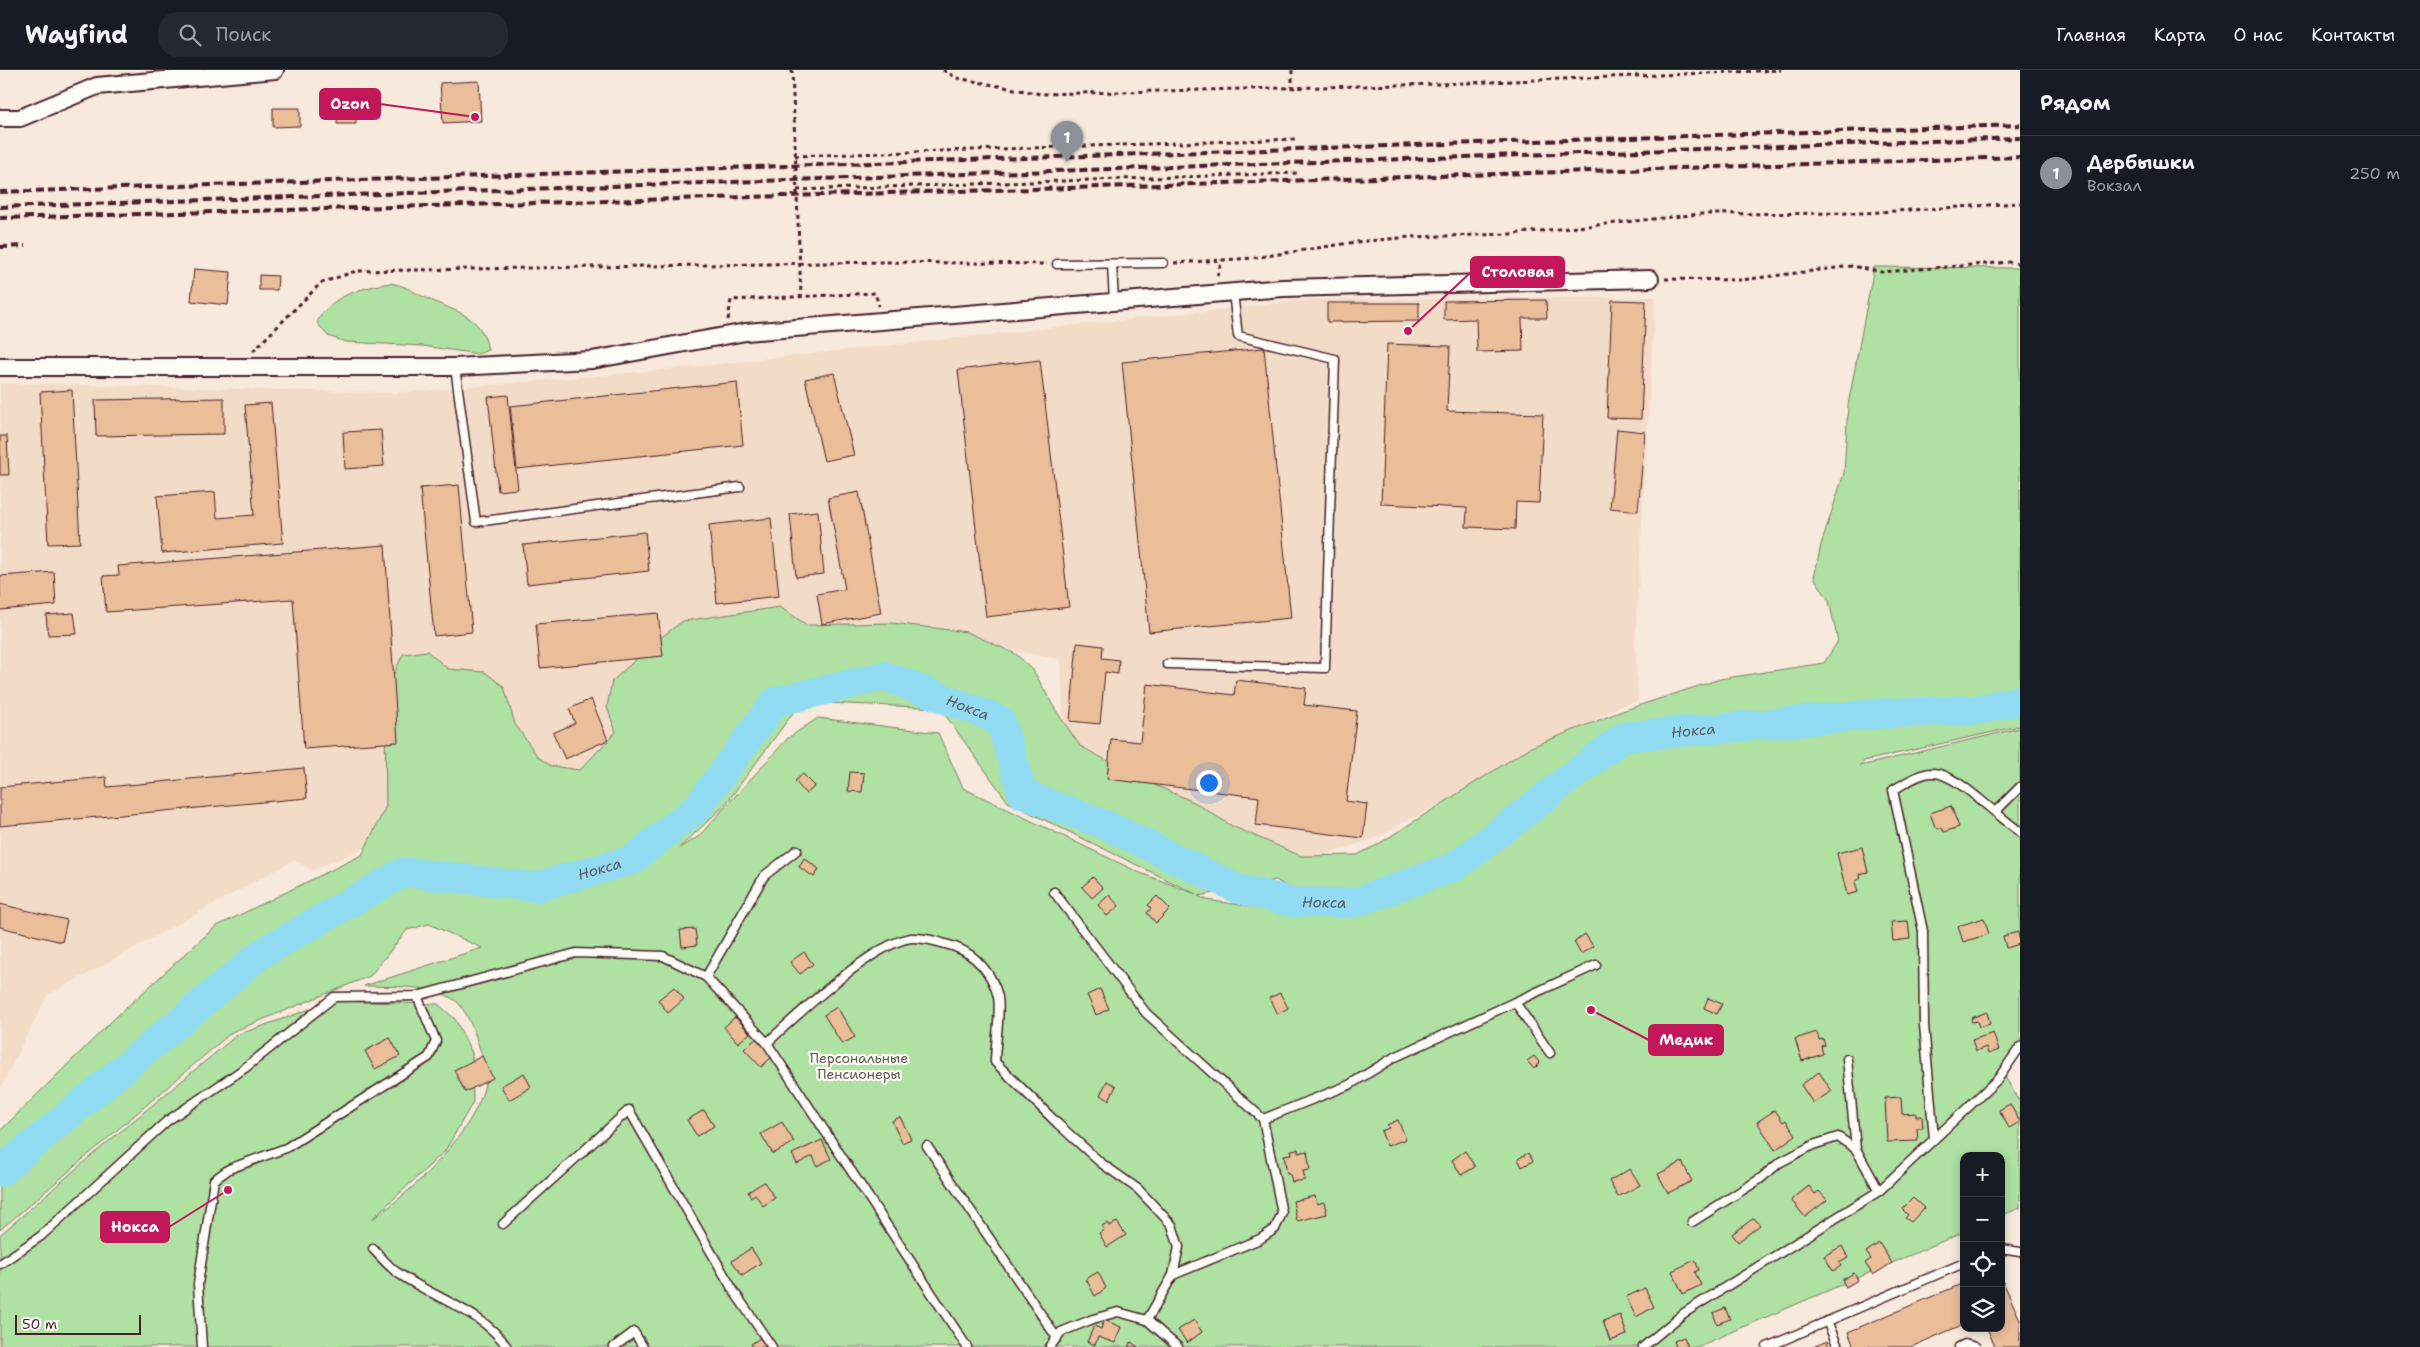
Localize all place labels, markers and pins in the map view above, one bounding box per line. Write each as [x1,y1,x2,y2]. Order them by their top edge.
callout: Ozon [320,89,380,119]
pin: 1 [1051,121,1083,162]
callout: Столовая [1471,257,1564,287]
callout: Медик [1649,1025,1723,1055]
callout: Нокса [101,1212,169,1242]

